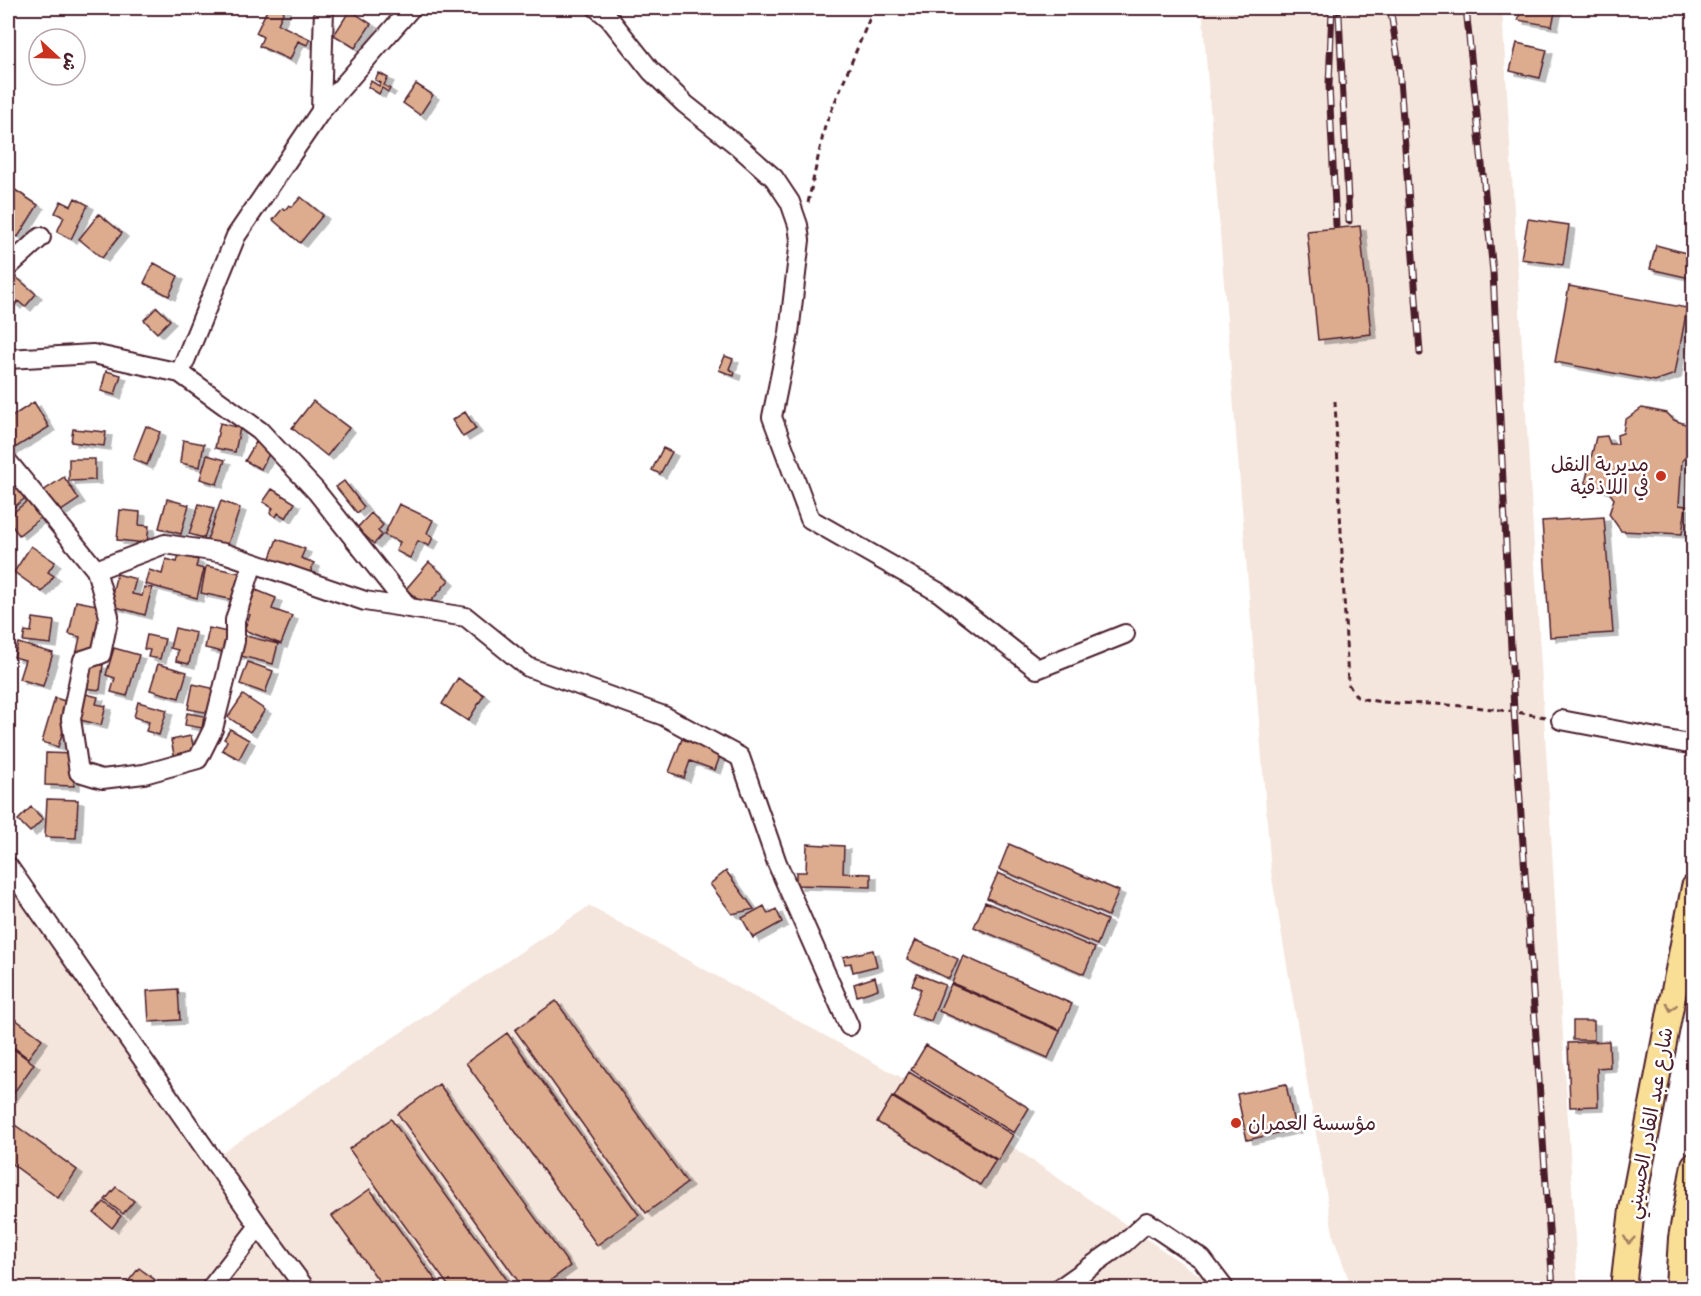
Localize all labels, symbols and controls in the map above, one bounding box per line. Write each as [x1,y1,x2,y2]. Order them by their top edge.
north arrow [27,27,87,87]
text: ش [57,50,82,74]
place label: مديرية النقل في اللاذقية [1551,453,1649,501]
marker: مديرية النقل في اللاذقية [1654,469,1668,483]
one-way arrow [1665,1001,1678,1011]
street label: شارع عبد القادر الحسيني [1621,1025,1684,1222]
place label: مؤسسة العمران [1248,1112,1376,1136]
marker: مؤسسة العمران [1229,1116,1243,1130]
one-way arrow [1623,1235,1635,1244]

